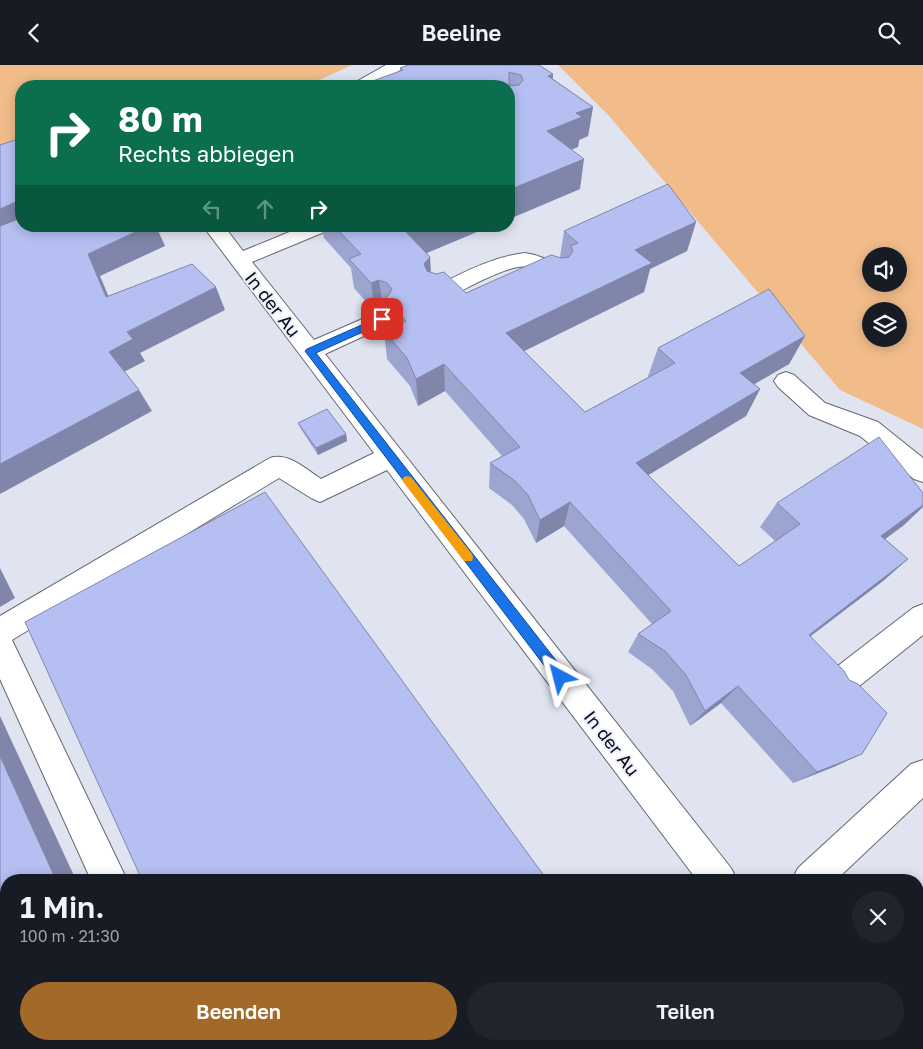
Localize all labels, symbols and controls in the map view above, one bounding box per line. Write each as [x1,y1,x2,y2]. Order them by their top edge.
icon: back [20,19,48,47]
text: Beeline [422,19,501,46]
icon: search [875,19,903,47]
text: 80 m [118,98,203,140]
icon: right [35,100,100,165]
text: Rechts abbiegen [118,140,295,167]
icon: left [198,195,226,223]
icon: ahead [251,195,279,223]
icon: right [304,195,332,223]
map controls [862,247,907,347]
button: sound [862,247,907,292]
street label: In der Au [241,267,305,341]
pin [361,298,403,340]
button: layers [862,302,907,347]
icon: arrive [368,305,396,333]
position arrow [533,650,585,702]
street label: In der Au [580,706,644,780]
text: 1 Min. [20,889,105,925]
button: close [852,891,904,943]
text: 100 m · 21:30 [20,926,120,946]
button: Beenden [20,982,457,1040]
button: Teilen [467,982,904,1040]

